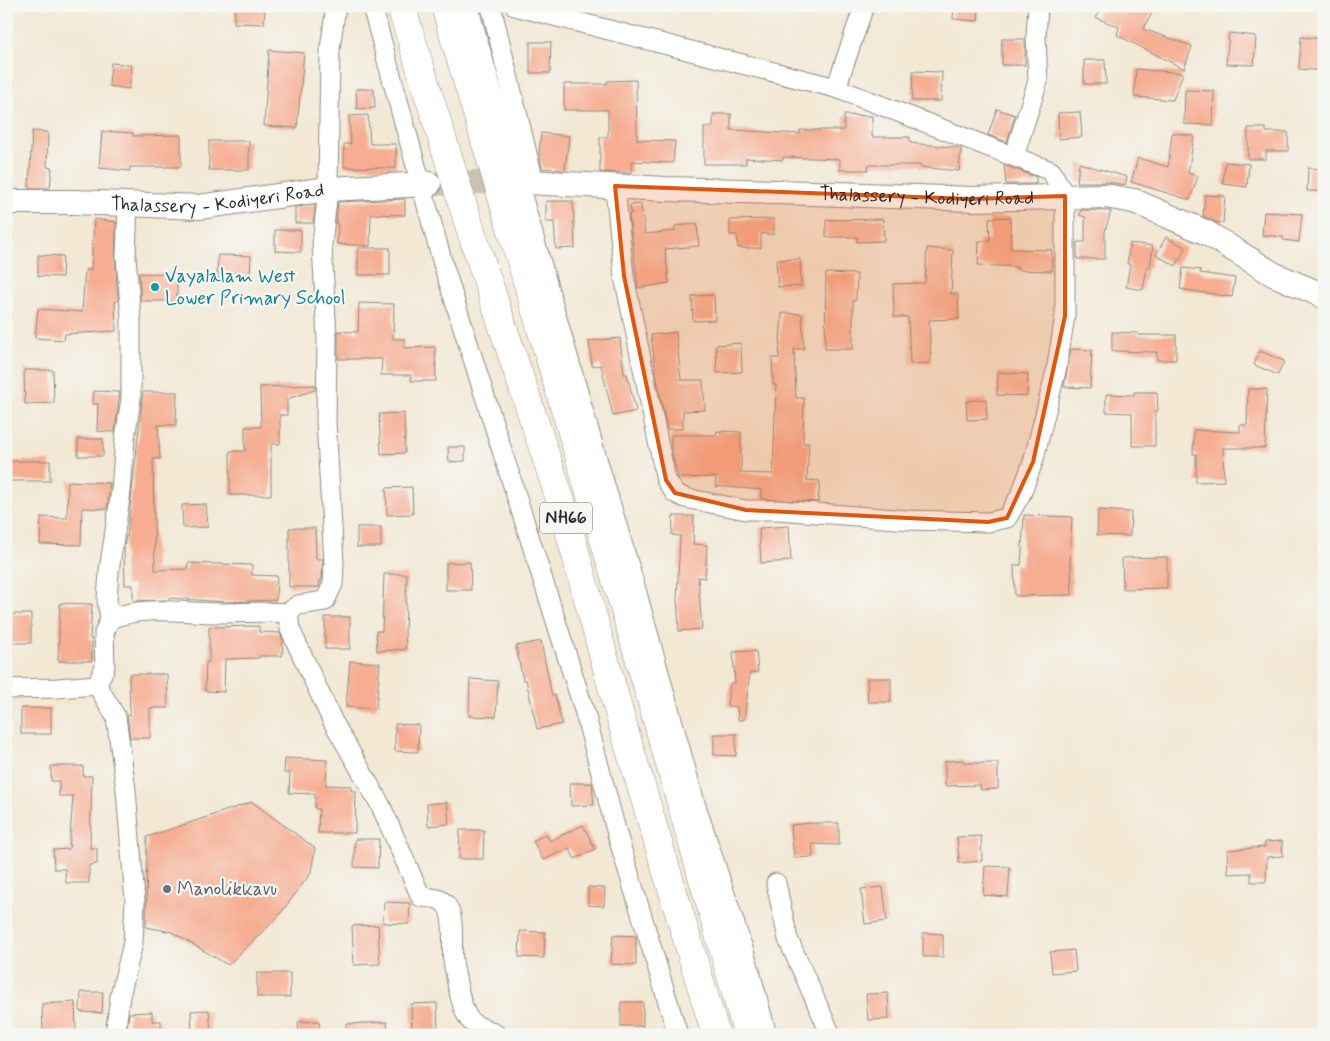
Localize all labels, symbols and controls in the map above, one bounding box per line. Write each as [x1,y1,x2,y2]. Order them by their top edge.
street label: Thalassery - Kodiyeri Road [110,177,326,220]
street label: Thalassery - Kodiyeri Road [819,181,1034,212]
place label: Vayalalam West Lower Primary School [165,264,345,311]
marker: Vayalalam West Lower Primary School [149,281,161,293]
road number: NH66 [540,502,592,534]
place label: Manolikkavu [177,877,277,902]
marker: Manolikkavu [161,883,173,895]

